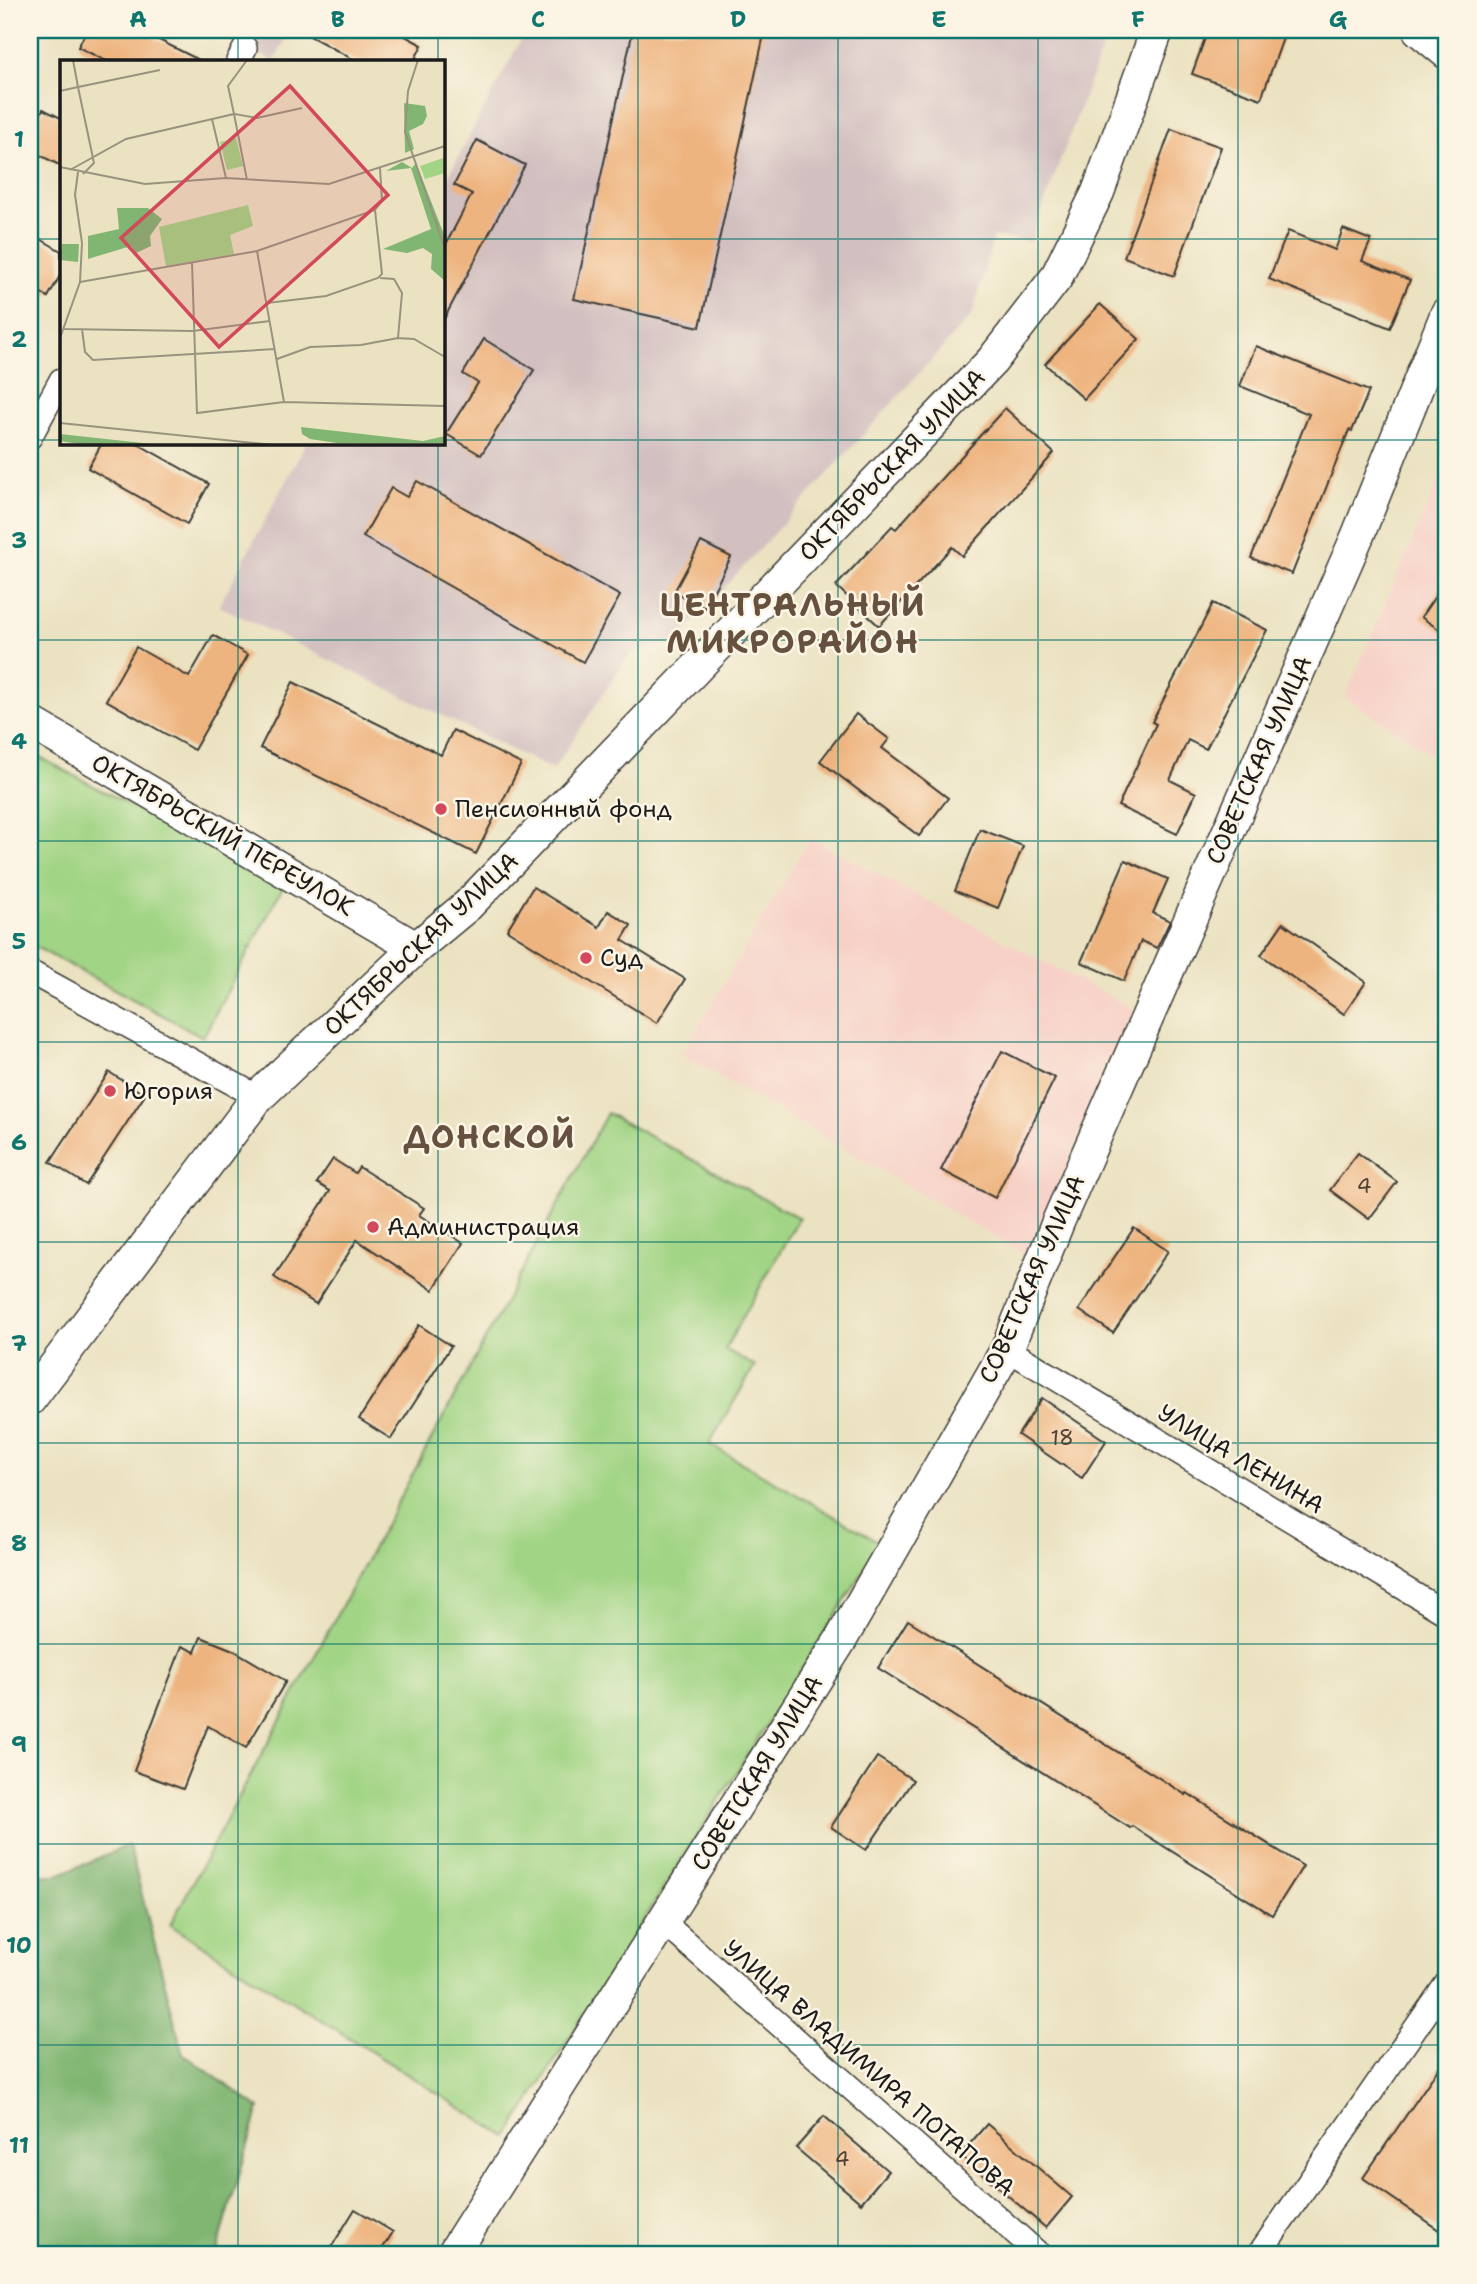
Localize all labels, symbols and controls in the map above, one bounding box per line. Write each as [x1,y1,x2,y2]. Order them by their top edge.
text: A [129,4,147,34]
text: B [331,4,345,34]
text: C [531,4,545,34]
text: D [730,4,746,34]
text: E [931,4,947,34]
text: F [1131,4,1145,34]
text: G [1329,4,1348,34]
inset map [60,60,444,444]
text: 1 [14,124,24,154]
text: 2 [11,324,27,354]
street label: ОКТЯБРЬСКАЯ УЛИЦА [792,362,992,568]
text: 3 [11,525,27,555]
district label: ЦЕНТРАЛЬНЫЙ МИКРОРАЙОН [660,583,927,663]
street label: СОВЕТСКАЯ УЛИЦА [1199,651,1319,869]
text: 4 [11,726,27,756]
street label: ОКТЯБРЬСКИЙ ПЕРЕУЛОК [86,747,361,924]
place label: Пенсионный фонд [455,793,672,825]
marker: Пенсионный фонд [433,801,449,817]
street label: ОКТЯБРЬСКАЯ УЛИЦА [317,845,525,1043]
text: 5 [12,926,26,956]
place label: Суд [600,942,643,974]
marker: Суд [578,950,594,966]
place label: Югория [124,1075,213,1107]
marker: Югория [102,1083,118,1099]
district label: ДОНСКОЙ [404,1115,576,1158]
text: 6 [11,1127,27,1157]
street label: СОВЕТСКАЯ УЛИЦА [972,1170,1092,1388]
house number: 4 [1357,1172,1371,1200]
place label: Администрация [387,1211,579,1243]
marker: Администрация [365,1219,381,1235]
text: 7 [11,1328,27,1358]
street label: УЛИЦА ЛЕНИНА [1152,1397,1330,1521]
house number: 18 [1050,1424,1074,1452]
text: 8 [11,1528,27,1558]
street label: СОВЕТСКАЯ УЛИЦА [684,1669,830,1877]
text: 9 [11,1729,27,1759]
text: 10 [6,1930,32,1960]
street label: УЛИЦА ВЛАДИМИРА ПОТАПОВА [716,1932,1022,2204]
text: 11 [9,2130,29,2160]
house number: 4 [835,2145,849,2173]

